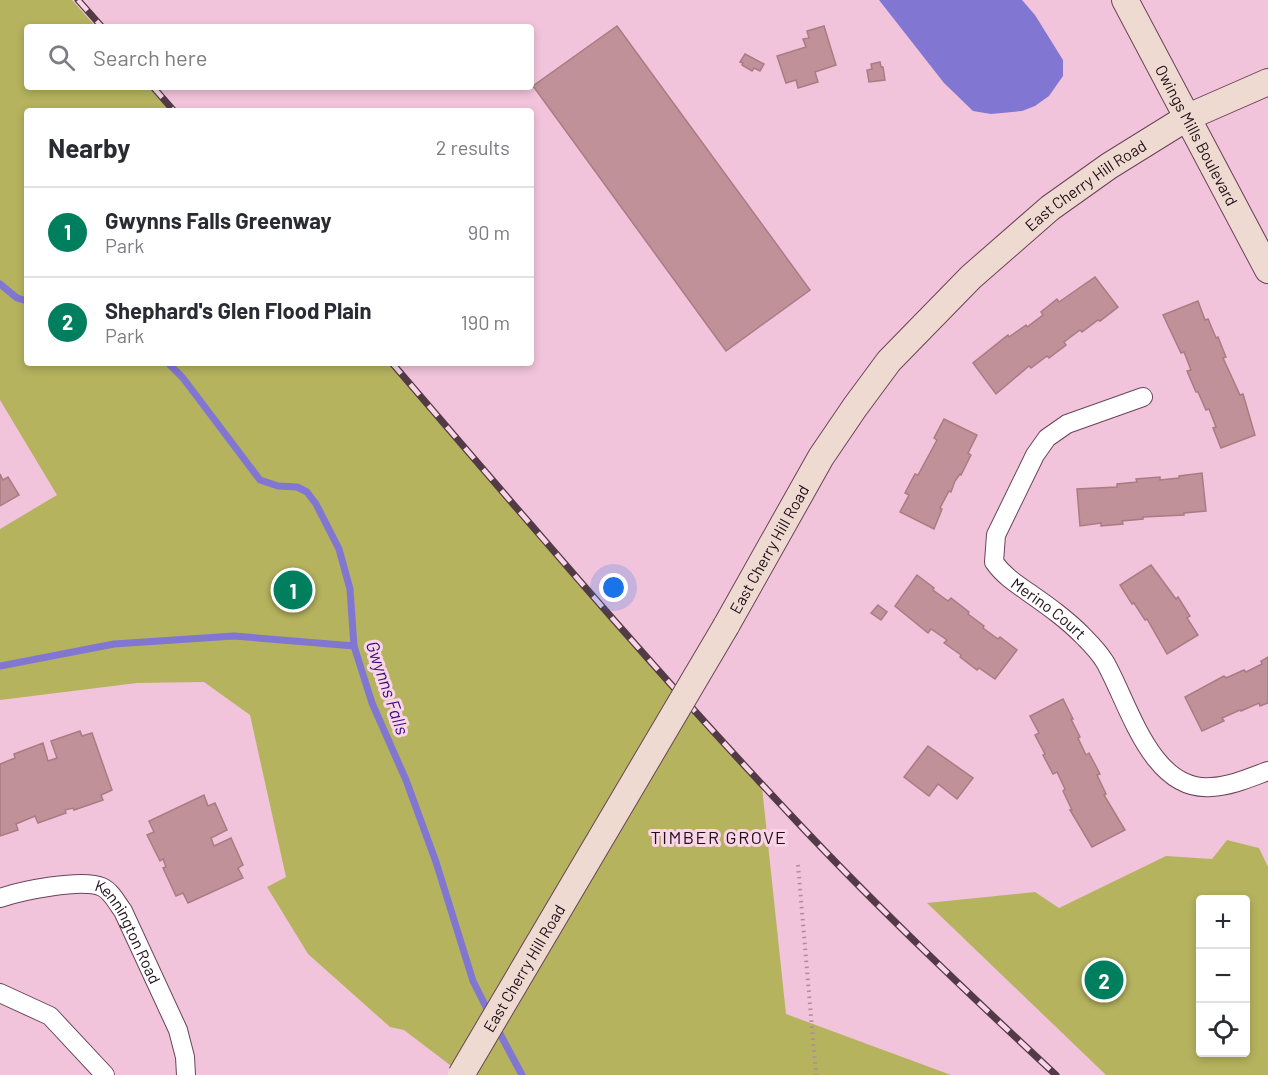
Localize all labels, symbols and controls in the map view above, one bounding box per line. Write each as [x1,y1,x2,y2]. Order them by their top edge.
search box [24,24,534,90]
icon: search [45,41,78,74]
text: Search here [93,44,207,70]
street label: Owings Mills Boulevard [1152,61,1242,209]
text: Nearby [48,132,130,163]
text: 2 results [436,135,510,159]
street label: East Cherry Hill Road [1021,135,1149,235]
text: Gwynns Falls Greenway [105,207,332,233]
text: 1 [64,220,71,244]
text: 90 m [468,220,510,244]
text: Park [105,233,144,257]
text: Shephard's Glen Flood Plain [105,297,372,323]
text: 2 [62,310,73,334]
text: 190 m [461,310,510,334]
text: Park [105,323,144,347]
street label: East Cherry Hill Road [725,481,812,617]
pin: 1 [274,568,312,612]
your location [599,573,628,602]
street label: Merino Court [1008,573,1091,643]
water label: Gwynns Falls [362,638,414,737]
district label: TIMBER GROVE [651,826,787,848]
street label: Kennington Road [93,875,165,987]
map controls [1196,895,1250,1057]
button: + [1196,895,1250,949]
street label: East Cherry Hill Road [479,901,569,1035]
button: − [1196,949,1250,1003]
pin: 2 [1084,958,1124,1002]
button: locate [1196,1003,1250,1057]

